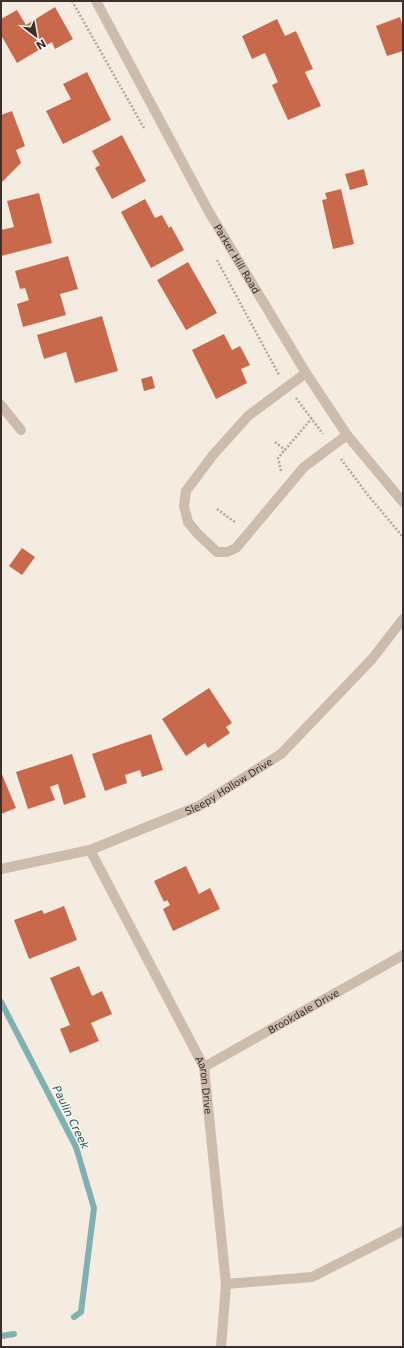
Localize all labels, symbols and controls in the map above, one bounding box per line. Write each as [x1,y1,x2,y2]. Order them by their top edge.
north arrow [16,16,56,56]
text: N [34,36,48,52]
street label: Parker Hill Road [212,222,262,296]
street label: Sleepy Hollow Drive [183,756,275,817]
street label: Brookdale Drive [266,987,341,1036]
street label: Aaron Drive [193,1054,214,1115]
water label: Paulin Creek [50,1083,92,1152]

